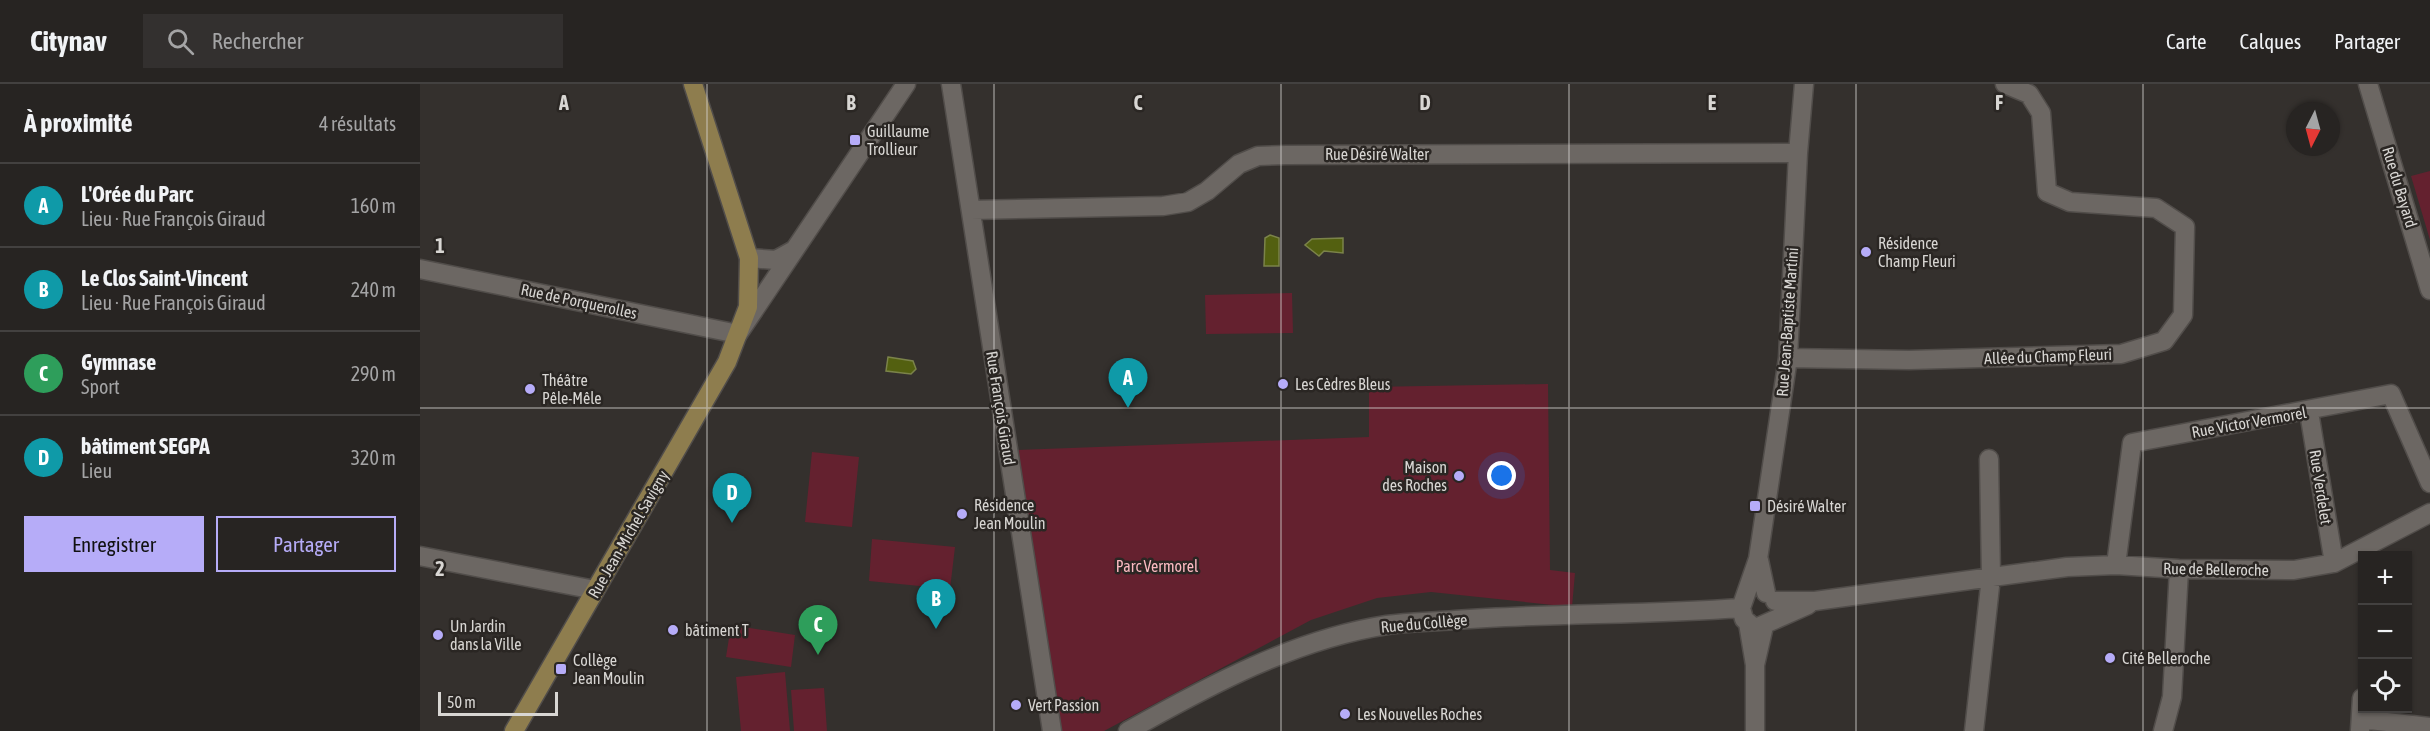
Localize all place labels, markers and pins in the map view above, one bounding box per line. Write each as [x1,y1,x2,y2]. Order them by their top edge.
place label: Guillaume Trollieur [867,122,929,158]
marker: Guillaume Trollieur [848,133,862,147]
place label: Résidence Champ Fleuri [1878,234,1956,271]
marker: Résidence Champ Fleuri [1859,245,1873,259]
pin: A [1108,358,1148,408]
place label: Théâtre Pêle-Mêle [542,371,602,407]
place label: Les Cèdres Bleus [1295,375,1391,393]
marker: Les Cèdres Bleus [1276,377,1290,391]
marker: Théâtre Pêle-Mêle [523,382,537,396]
place label: Maison des Roches [1382,458,1447,494]
marker: Maison des Roches [1452,469,1466,483]
pin: D [712,474,752,523]
place label: Résidence Jean Moulin [974,496,1045,532]
place label: Désiré Walter [1767,497,1846,515]
marker: Désiré Walter [1748,499,1762,513]
marker: Résidence Jean Moulin [955,507,969,521]
pin: B [916,580,956,629]
pin: C [798,606,838,655]
place label: Un Jardin dans la Ville [450,617,522,653]
place label: bâtiment T [685,621,749,639]
marker: bâtiment T [666,623,680,637]
marker: Un Jardin dans la Ville [431,628,445,642]
place label: Cité Belleroche [2122,649,2210,667]
place label: Collège Jean Moulin [573,651,644,687]
marker: Cité Belleroche [2103,651,2117,665]
marker: Collège Jean Moulin [554,662,568,676]
place label: Vert Passion [1028,696,1099,714]
marker: Vert Passion [1009,698,1023,712]
place label: Les Nouvelles Roches [1357,705,1483,723]
marker: Les Nouvelles Roches [1338,707,1352,721]

